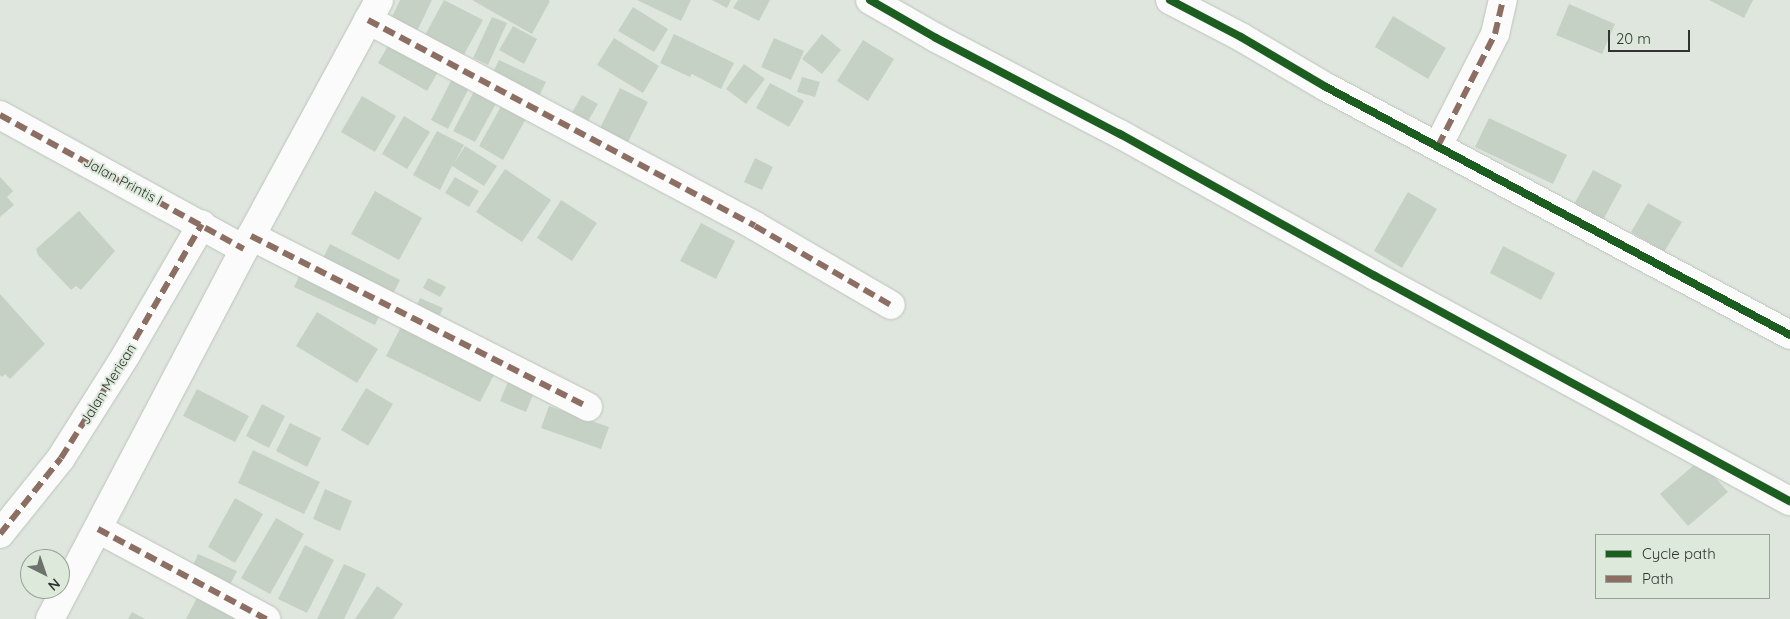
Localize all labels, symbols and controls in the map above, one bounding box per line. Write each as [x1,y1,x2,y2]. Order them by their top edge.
scale bar [1610,20,1692,52]
text: 20 m [1616,29,1651,48]
street label: Jalan Printis I [81,153,165,209]
street label: Jalan Merican [77,341,139,427]
legend [1595,534,1770,599]
text: Cycle path [1642,544,1716,563]
north arrow [20,549,70,599]
text: Path [1642,569,1674,588]
text: N [44,574,64,595]

